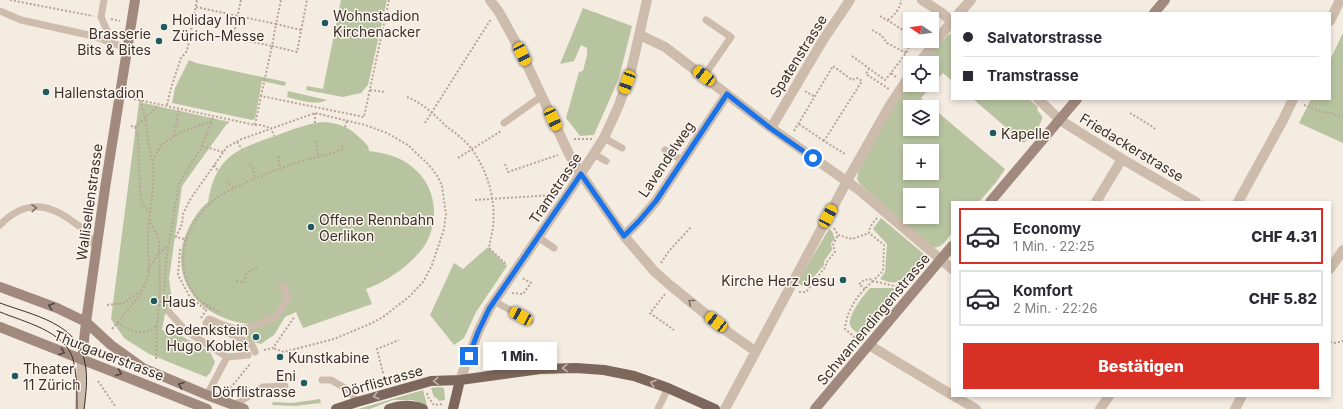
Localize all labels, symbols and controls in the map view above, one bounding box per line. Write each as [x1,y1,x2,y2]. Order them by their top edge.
place label: Wohnstadion Kirchenacker [333,7,420,40]
place label: Holiday Inn Zürich-Messe [172,11,264,44]
street label: Spatenstrasse [766,11,830,101]
north arrow [903,12,939,48]
map controls [903,12,939,224]
marker: Wohnstadion Kirchenacker [320,18,330,28]
marker: Holiday Inn Zürich-Messe [159,22,169,32]
place label: Brasserie Bits & Bites [77,25,151,58]
text: Salvatorstrasse [987,28,1102,47]
marker: Brasserie Bits & Bites [154,36,164,46]
car [511,41,533,67]
button: locate [903,56,939,92]
car [691,64,717,88]
text: Tramstrasse [987,66,1079,85]
car [617,69,637,95]
place label: Hallenstadion [54,84,144,101]
marker: Hallenstadion [41,87,51,97]
button: layers [903,100,939,136]
car [542,106,564,132]
street label: Friedackerstrasse [1077,109,1187,185]
street label: Lavendelweg [634,118,698,200]
place label: Kapelle [1001,125,1050,142]
marker: Kapelle [988,128,998,138]
street label: Wallisellenstrasse [72,142,106,262]
button: + [903,144,939,180]
street label: Tramstrasse [525,149,585,227]
route start [804,149,822,167]
button: − [903,188,939,224]
one-way arrow [31,203,37,212]
car [817,203,839,229]
place label: Offene Rennbahn Oerlikon [319,211,434,244]
icon: car [965,218,1001,254]
text: Economy [1013,219,1081,238]
marker: Offene Rennbahn Oerlikon [306,222,316,232]
text: CHF 4.31 [1251,227,1317,246]
text: 1 Min. · 22:25 [1013,238,1095,254]
street label: Schwamendingenstrasse [813,250,933,388]
place label: Kirche Herz Jesu [721,272,835,289]
marker: Kirche Herz Jesu [838,275,848,285]
icon: car [965,280,1001,316]
text: Komfort [1013,281,1073,300]
text: CHF 5.82 [1249,289,1317,308]
place label: Haus [162,293,196,310]
marker: Haus [149,296,159,306]
one-way arrow [688,300,695,307]
text: 2 Min. · 22:26 [1013,300,1098,316]
one-way arrow [47,302,54,310]
car [508,305,534,327]
car [703,310,729,334]
place label: Gedenkstein Hugo Koblet [165,321,248,354]
street label: Thurgauerstrasse [51,326,167,384]
marker: Gedenkstein Hugo Koblet [251,332,261,342]
callout: 1 Min. [483,342,557,370]
button: Bestätigen [963,343,1319,389]
one-way arrow [59,347,66,355]
route end [460,347,478,365]
text: 1 Min. [501,348,539,364]
place label: Kunstkabine [288,349,369,366]
marker: Kunstkabine [275,352,285,362]
place label: Theater 11 Zürich [23,360,81,393]
street label: Dörflistrasse [339,361,425,401]
one-way arrow [562,364,568,372]
place label: Eni Dörflistrasse [212,367,296,400]
one-way arrow [115,369,122,377]
marker: Theater 11 Zürich [10,371,20,381]
one-way arrow [433,376,439,385]
marker: Eni Dörflistrasse [299,378,309,388]
one-way arrow [650,379,657,387]
one-way arrow [178,381,185,389]
one-way arrow [372,391,379,400]

